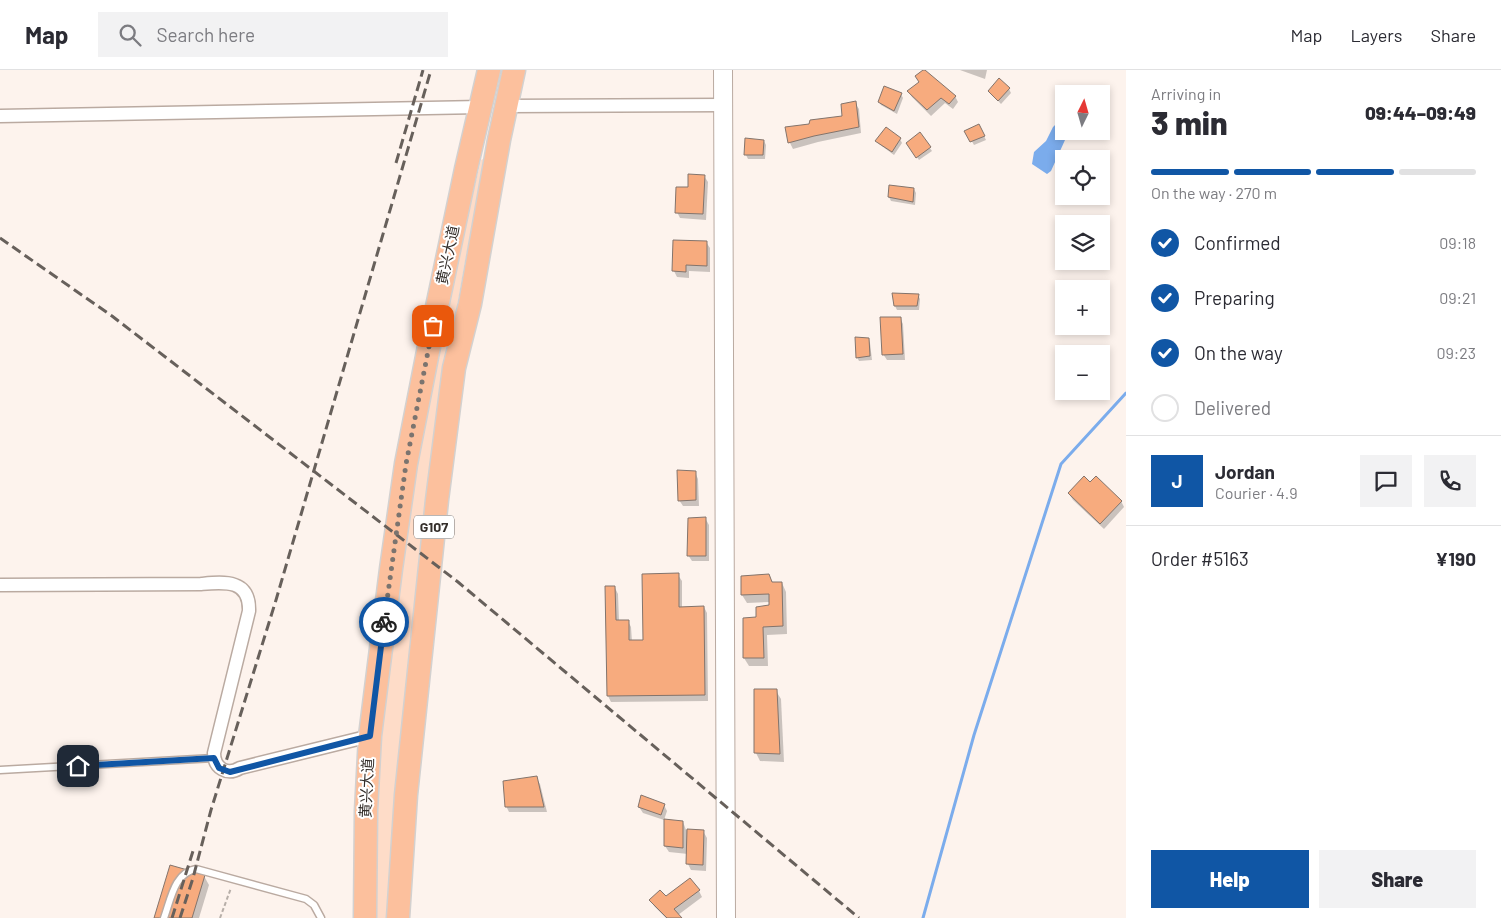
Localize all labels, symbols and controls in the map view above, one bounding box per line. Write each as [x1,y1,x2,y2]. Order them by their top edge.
search box [98,12,448,57]
text: Map [25,20,68,49]
icon: search [116,21,144,49]
text: Search here [156,23,255,46]
text: Map [1290,24,1322,46]
text: Layers [1350,24,1403,46]
text: Share [1431,24,1476,46]
text: Arriving in [1151,84,1221,103]
north arrow [1055,85,1110,140]
map controls [1055,85,1110,400]
text: 09:44–09:49 [1365,101,1476,124]
text: 3 min [1151,103,1228,141]
button: locate [1055,150,1110,205]
text: On the way · 270 m [1151,183,1277,202]
button: layers [1055,215,1110,270]
street label: 黄兴大道 [432,224,462,286]
icon: check [1151,229,1179,257]
text: Confirmed [1194,231,1281,254]
text: 09:18 [1439,233,1476,252]
button: + [1055,280,1110,335]
icon: check [1151,284,1179,312]
text: Preparing [1194,286,1275,309]
text: 09:21 [1439,288,1476,307]
pin [412,305,454,347]
icon: bag [419,312,447,340]
icon: check [1151,339,1179,367]
text: On the way [1194,341,1283,364]
text: 09:23 [1436,343,1476,362]
button: − [1055,345,1110,400]
text: Delivered [1194,396,1271,419]
button: chat [1360,455,1412,507]
button: phone [1424,455,1476,507]
text: Jordan [1215,460,1275,483]
text: J [1171,469,1183,492]
text: Courier · 4.9 [1215,483,1298,502]
road number: G107 [414,516,454,538]
text: Order #5163 [1151,547,1249,570]
text: ¥190 [1435,547,1476,570]
courier [359,597,409,647]
icon: bike [370,608,398,636]
pin [57,745,99,787]
icon: home [64,752,92,780]
street label: 黄兴大道 [355,758,377,818]
button: Help [1151,850,1309,908]
button: Share [1319,850,1476,908]

